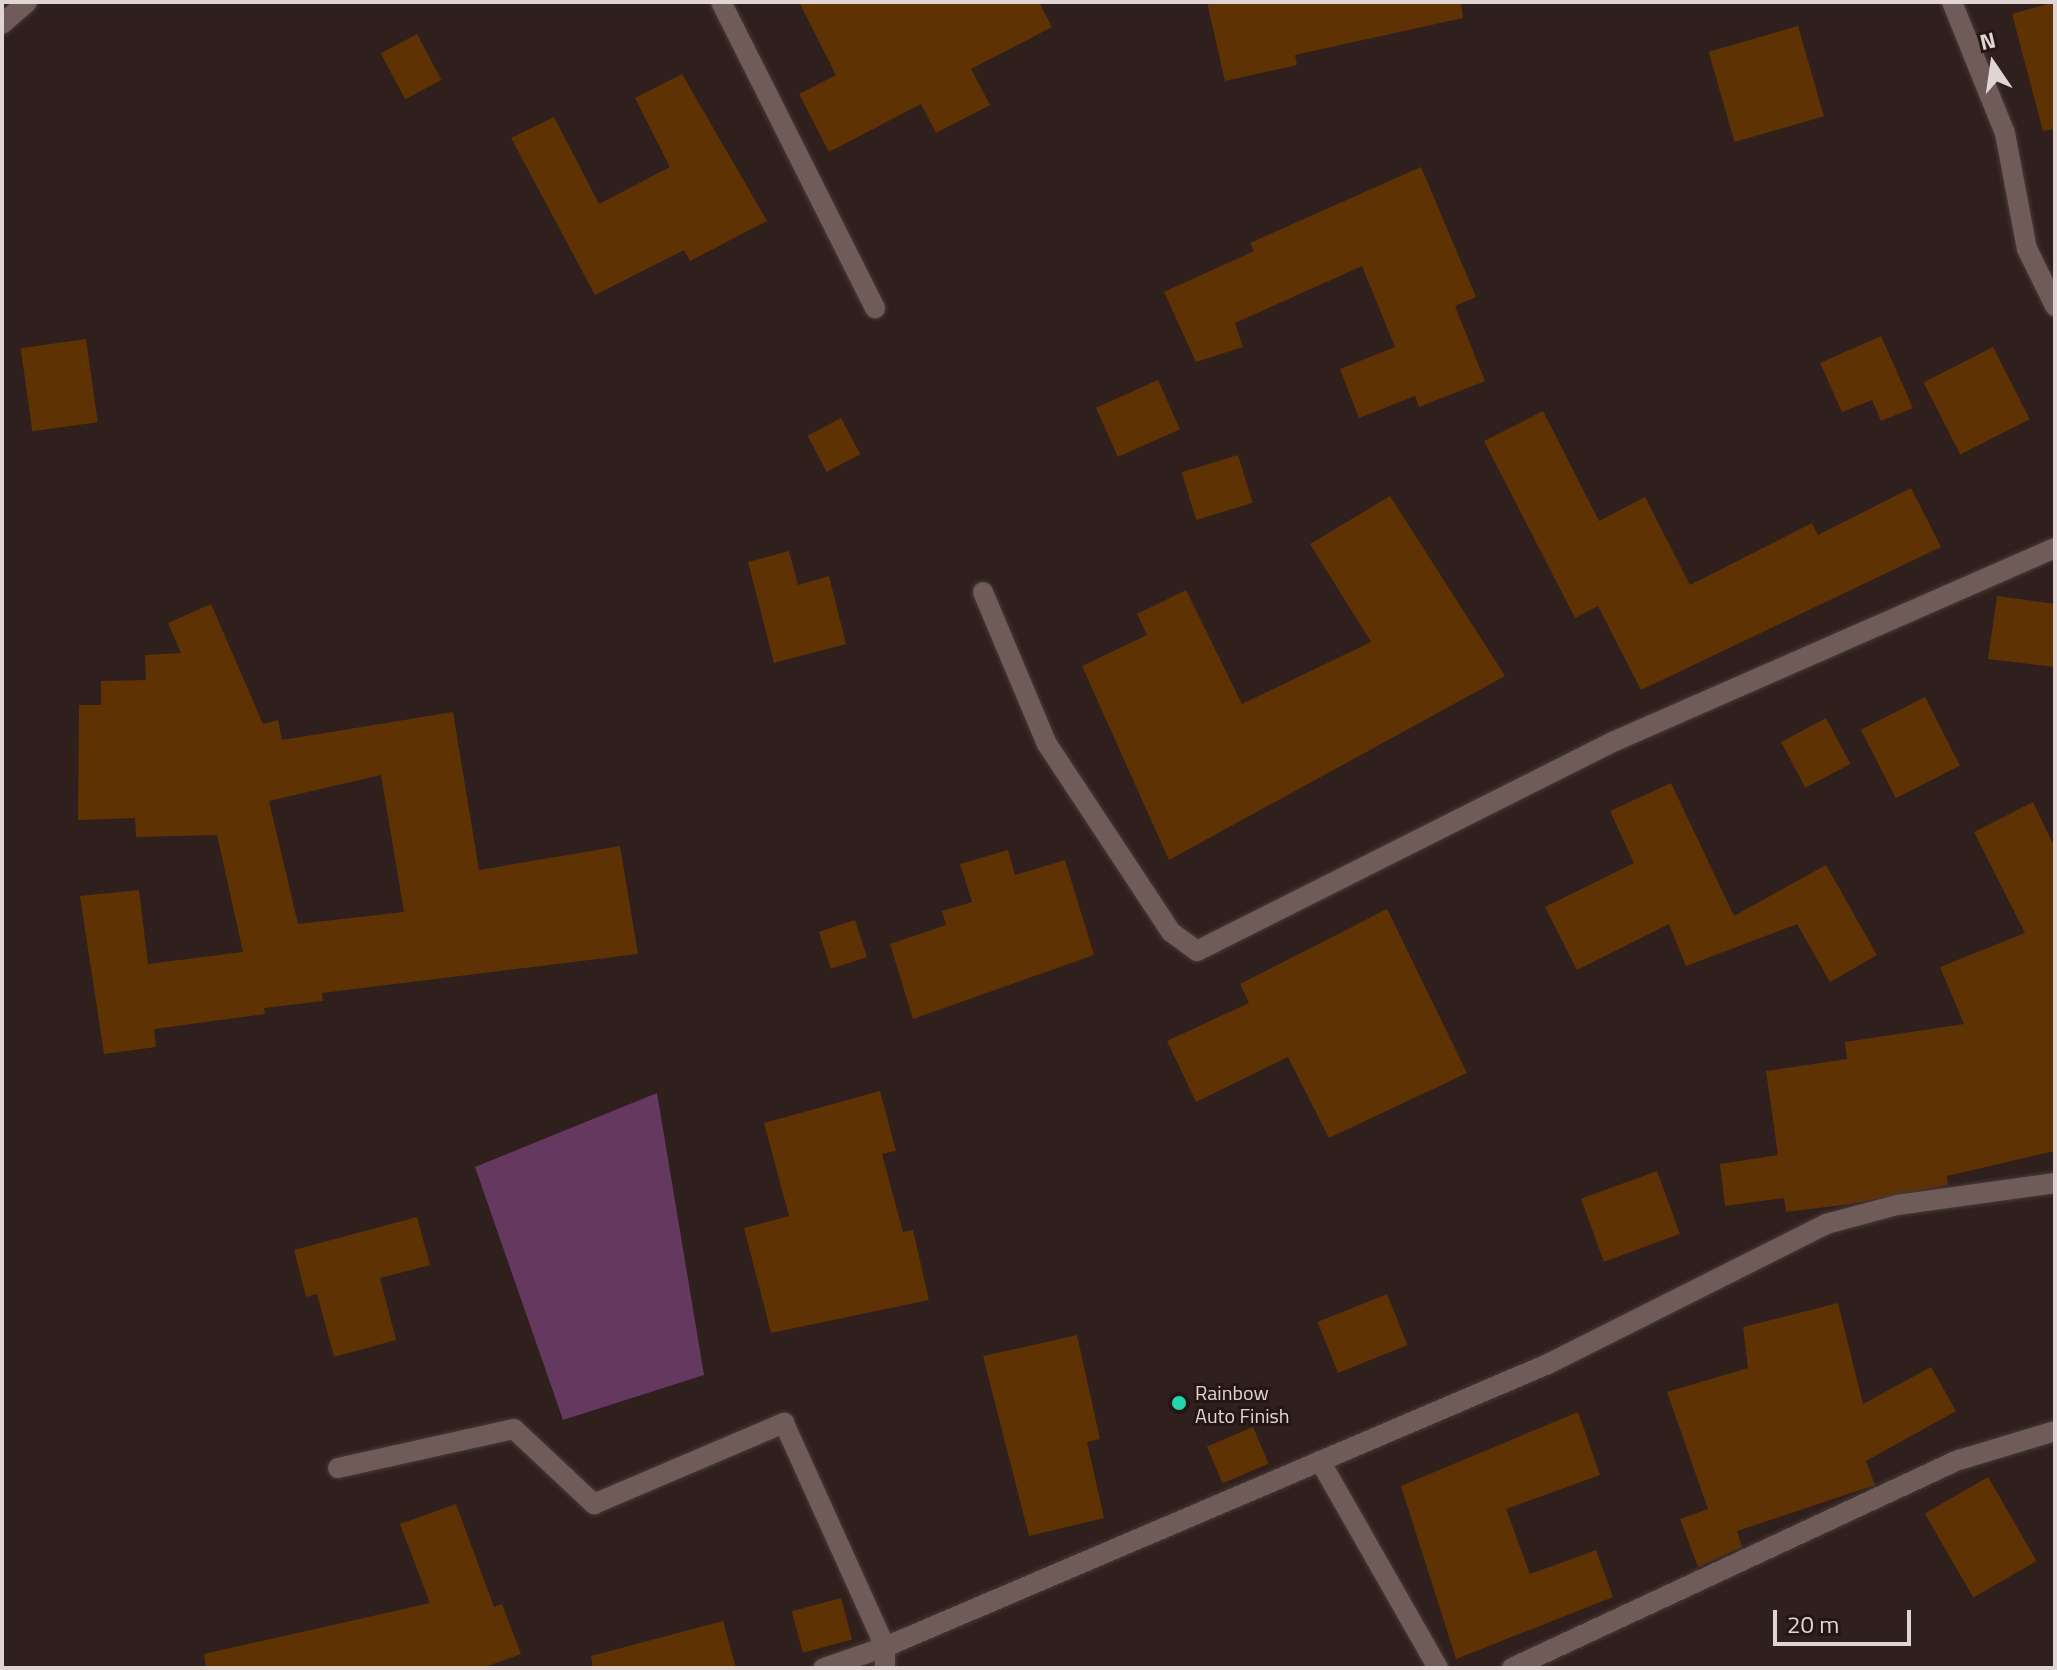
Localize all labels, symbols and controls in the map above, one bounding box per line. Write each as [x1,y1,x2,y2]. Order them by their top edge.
text: N [1976,22,1999,59]
north arrow [1953,24,2033,104]
place label: Rainbow Auto Finish [1195,1380,1290,1427]
marker: Rainbow Auto Finish [1170,1394,1188,1412]
scale bar [1777,1594,1915,1644]
text: 20 m [1787,1606,1839,1642]

